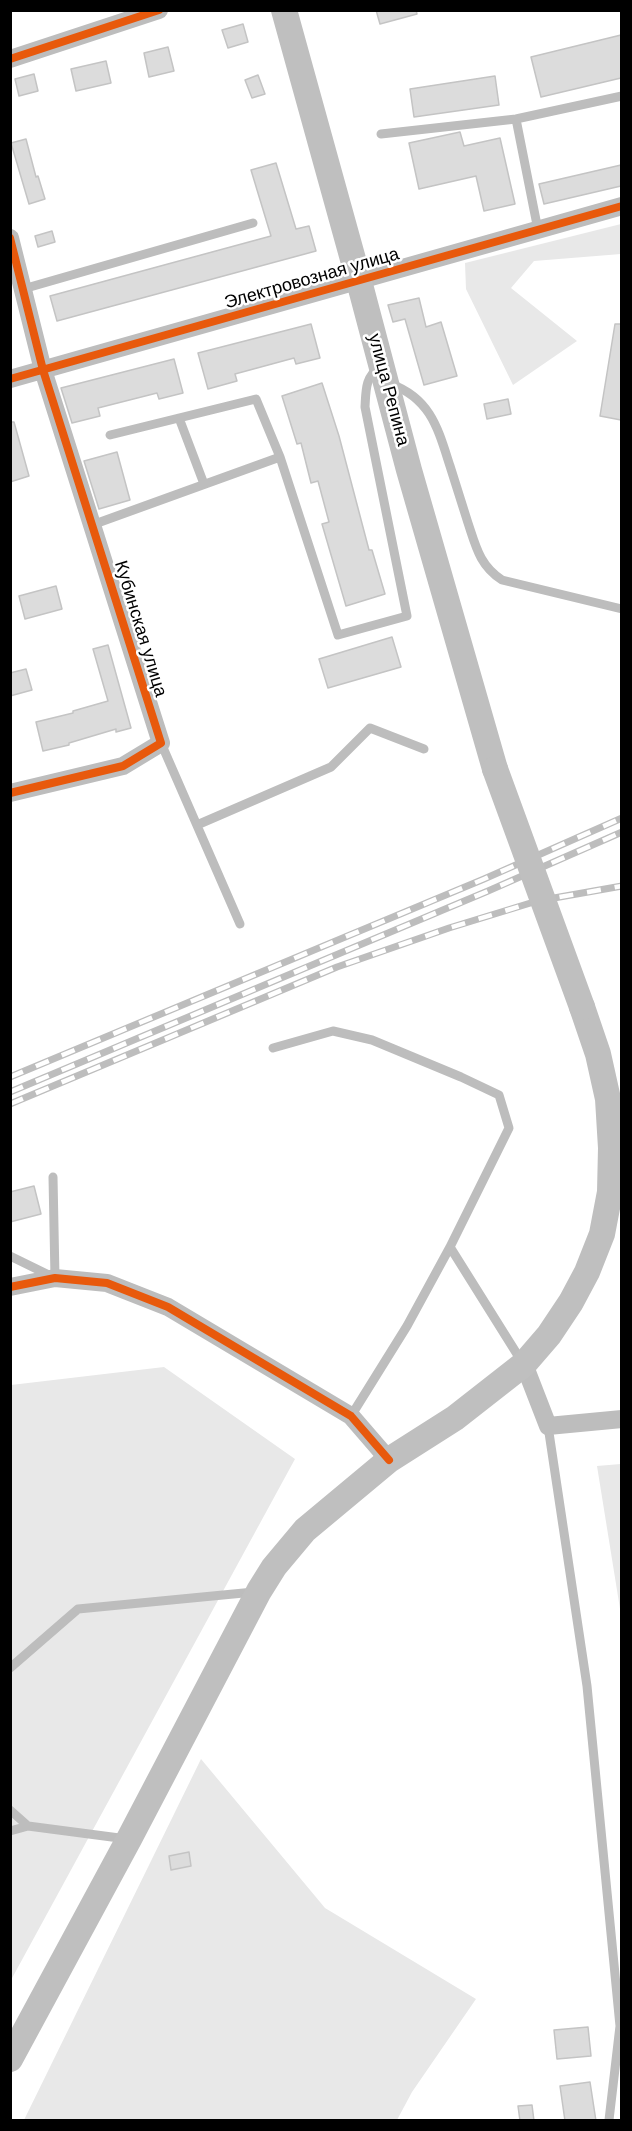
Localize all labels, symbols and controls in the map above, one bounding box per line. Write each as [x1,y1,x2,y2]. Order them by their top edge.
street label: Электровозная улица [222,244,402,314]
street label: улица Репина [363,332,413,448]
street label: Кубинская улица [109,558,171,700]

